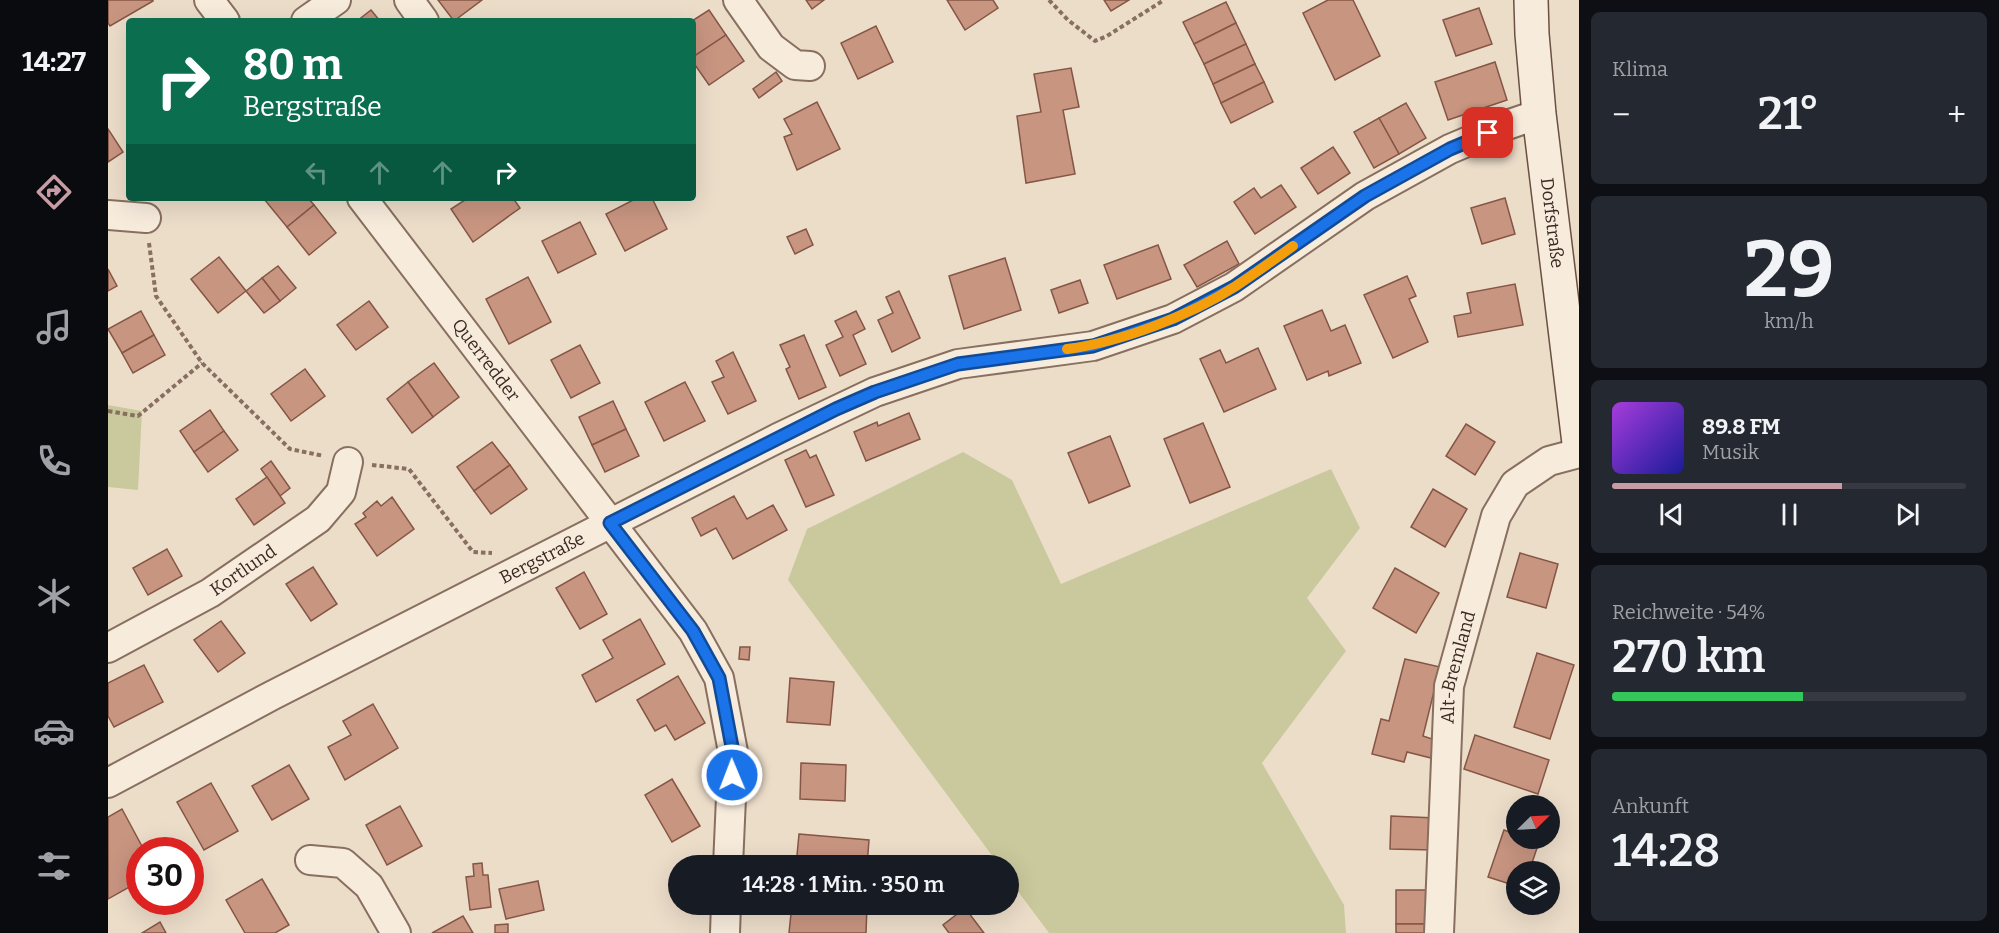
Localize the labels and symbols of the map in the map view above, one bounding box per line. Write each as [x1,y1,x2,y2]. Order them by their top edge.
pin [1462,107,1513,158]
street label: Dorfstraße [1536,176,1569,269]
street label: Querredder [447,314,525,406]
street label: Bergstraße [496,527,588,589]
street label: Kortlund [206,540,281,601]
street label: Alt-Bremland [1436,608,1480,724]
position arrow [700,743,764,807]
north arrow [1506,795,1560,849]
speed limit sign: 30 [126,837,204,915]

